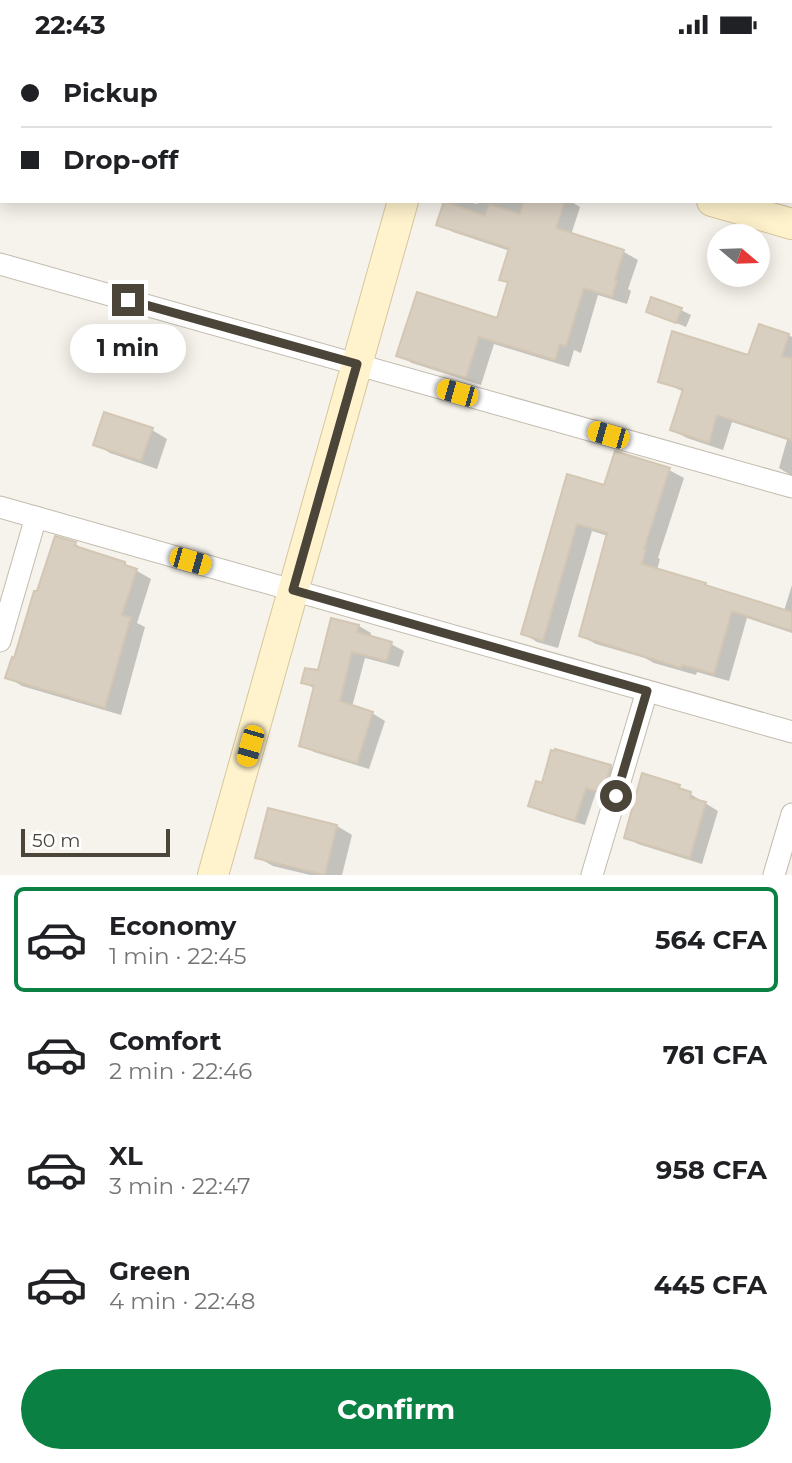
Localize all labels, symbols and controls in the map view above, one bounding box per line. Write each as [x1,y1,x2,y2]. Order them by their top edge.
text: 22:43 [35,9,106,41]
text: Pickup [63,77,158,109]
text: Drop-off [63,144,178,176]
north arrow [707,224,770,287]
map controls [707,224,770,287]
route end [112,284,144,316]
callout: 1 min [70,325,186,373]
text: 1 min [97,334,159,362]
car [434,377,481,409]
car [585,419,632,451]
car [167,545,214,577]
car [235,723,266,769]
route start [600,780,632,812]
scale bar [21,826,170,858]
text: 50 m [32,829,80,852]
icon: car [25,908,88,971]
text: Economy [109,910,236,942]
text: 564 CFA [655,924,767,956]
text: 1 min · 22:45 [109,942,247,970]
icon: car [25,1023,88,1086]
text: Comfort [109,1025,221,1057]
text: 761 CFA [663,1039,767,1071]
text: 2 min · 22:46 [109,1057,252,1085]
icon: car [25,1138,88,1201]
text: XL [109,1140,143,1172]
text: 958 CFA [656,1154,767,1186]
text: 3 min · 22:47 [109,1172,251,1200]
icon: car [25,1253,88,1316]
text: Green [109,1255,191,1287]
text: 445 CFA [654,1269,767,1301]
text: 4 min · 22:48 [109,1287,255,1315]
button: Confirm [21,1369,771,1449]

